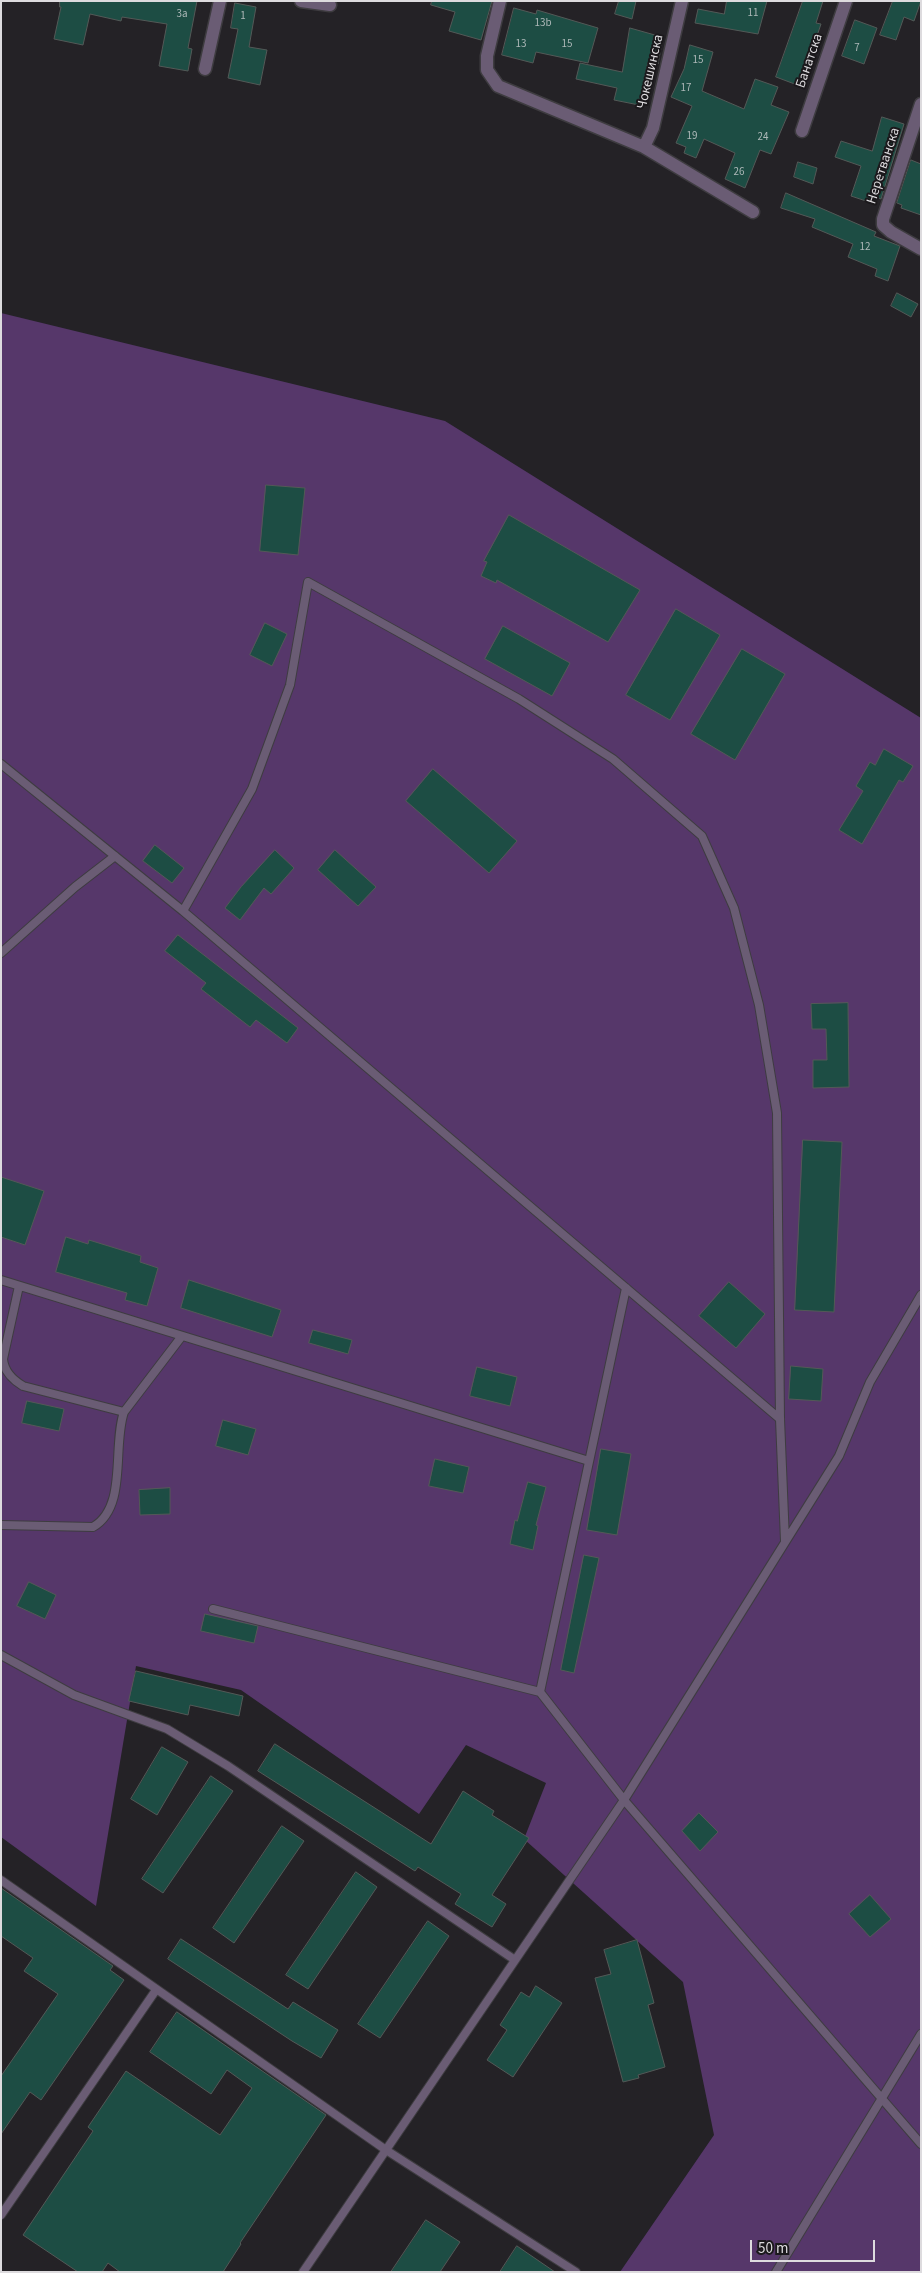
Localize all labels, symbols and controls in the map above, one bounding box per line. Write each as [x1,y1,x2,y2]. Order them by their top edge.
house number: 11 [748,7,758,21]
house number: 3a [176,8,188,22]
house number: 1 [240,10,246,24]
house number: 13b [534,17,552,31]
street label: Банатска [793,32,827,90]
street label: Чокешинска [634,33,668,111]
house number: 13 [516,38,526,52]
house number: 15 [562,38,572,52]
house number: 7 [854,42,860,56]
house number: 15 [693,54,703,68]
house number: 17 [681,82,691,96]
street label: Неретванска [864,126,904,206]
house number: 19 [687,130,697,144]
house number: 24 [758,131,768,145]
house number: 26 [734,166,744,180]
house number: 12 [860,241,870,255]
scale bar [752,2230,877,2262]
text: 50 m [758,2238,788,2259]

